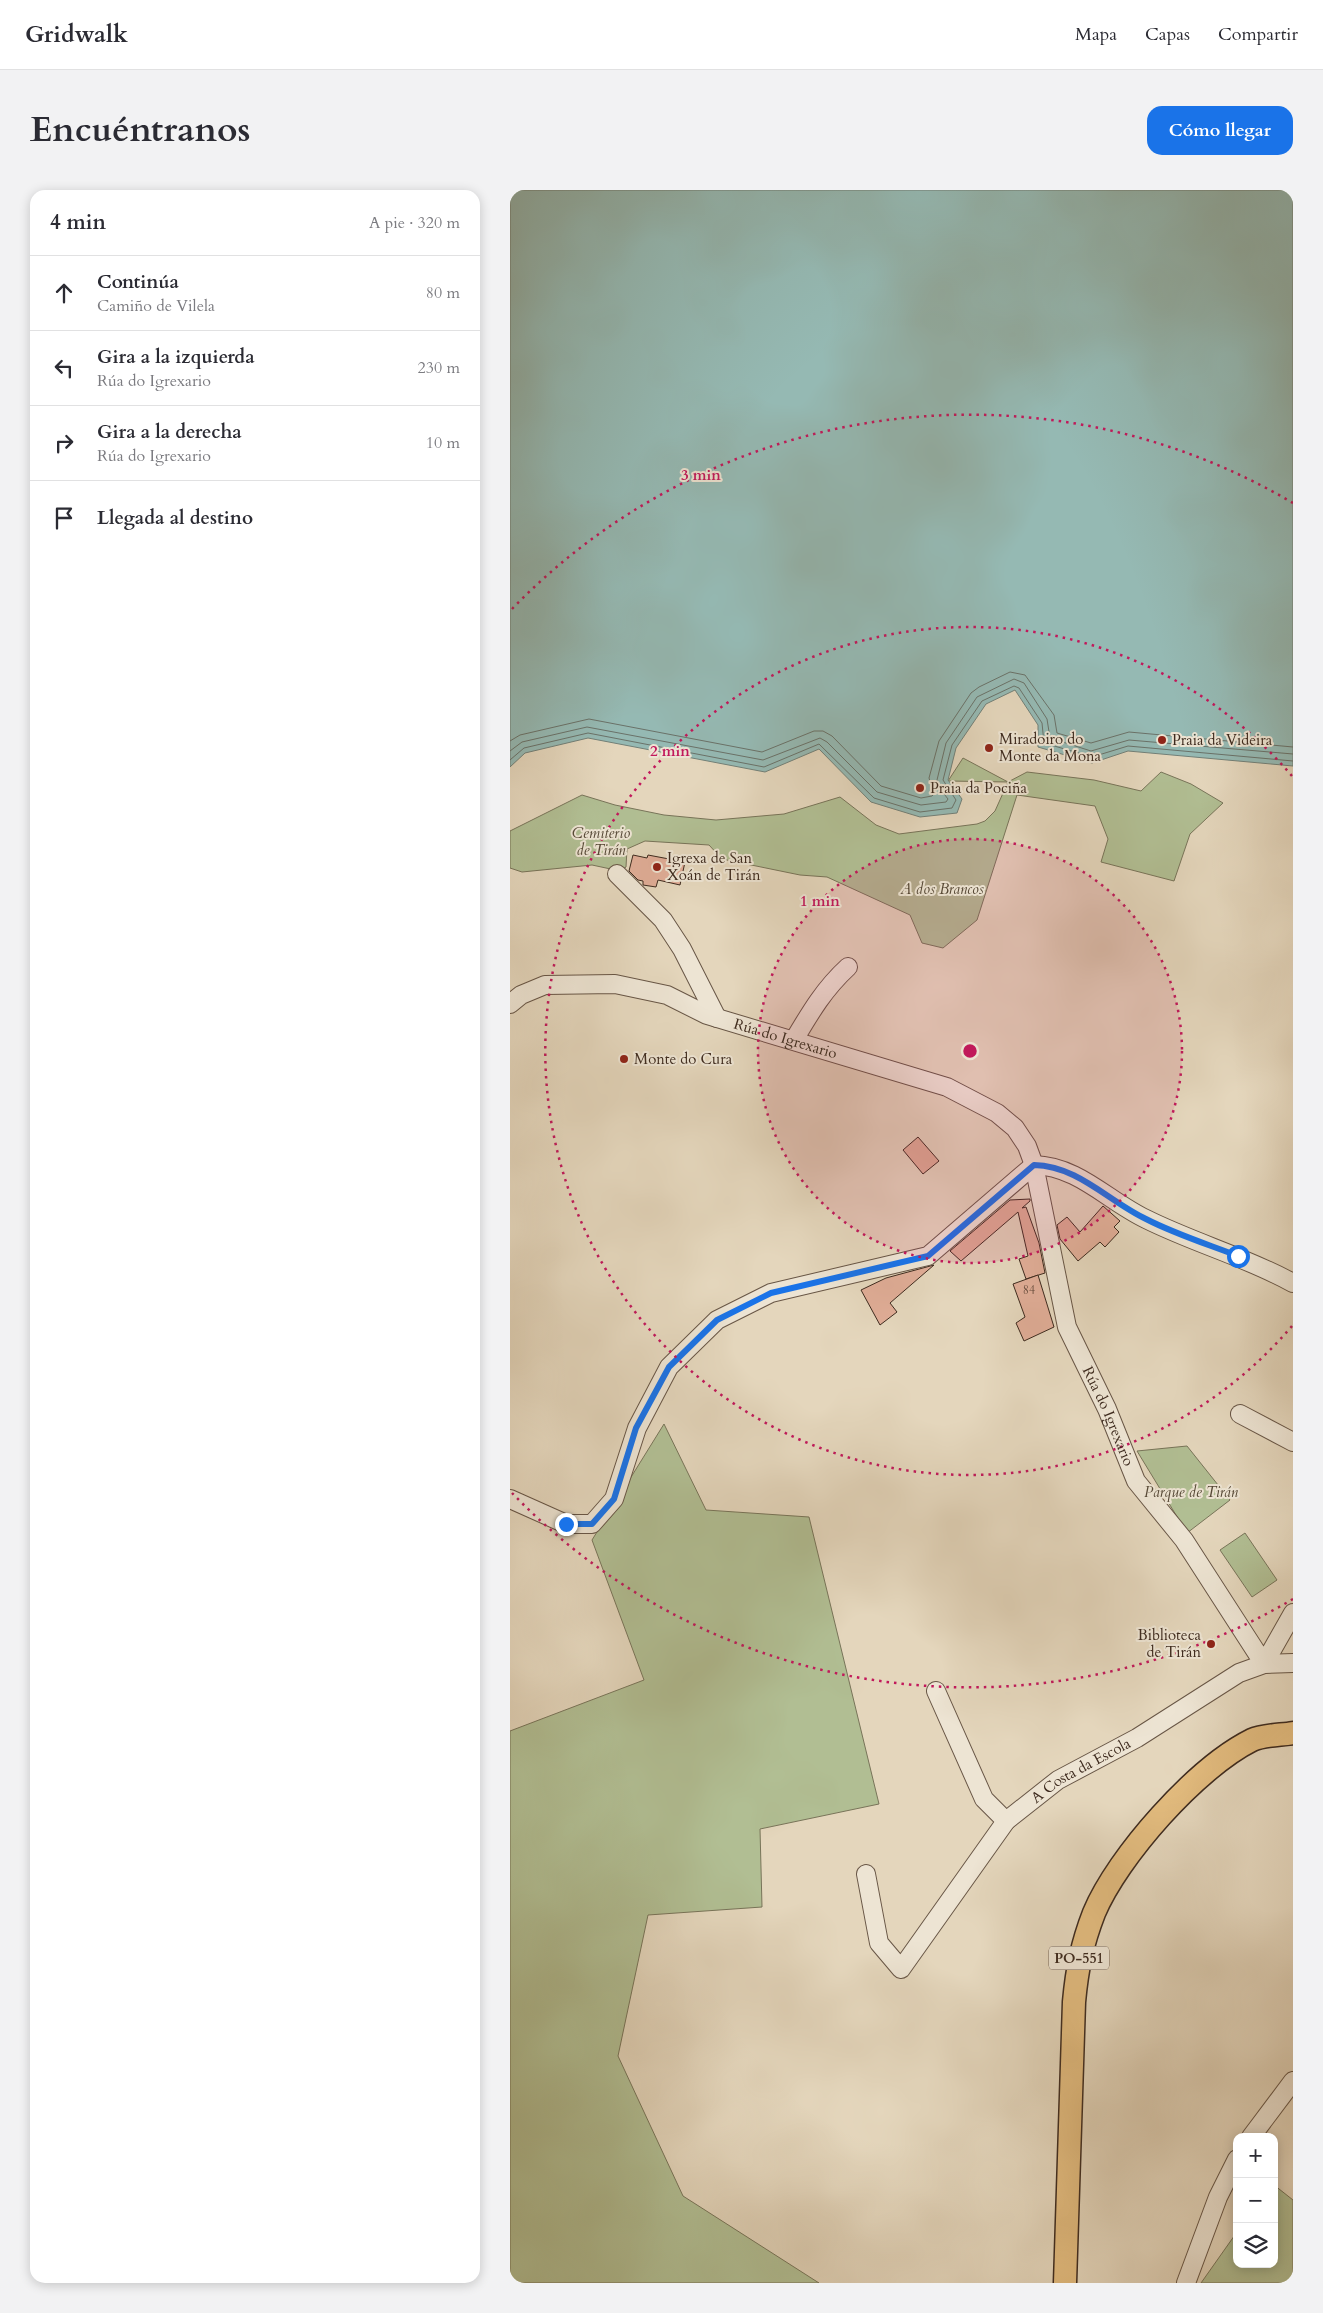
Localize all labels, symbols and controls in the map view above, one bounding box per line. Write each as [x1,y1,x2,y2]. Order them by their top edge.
text: Gridwalk [25,18,128,51]
text: Mapa [1075,22,1117,47]
text: Capas [1145,22,1190,47]
text: Compartir [1218,22,1298,47]
text: Encuéntranos [30,106,251,154]
button: Cómo llegar [1147,106,1293,155]
text: 4 min [50,208,106,237]
text: A pie · 320 m [369,212,460,234]
text: Continúa [97,269,179,295]
icon: ahead [50,279,78,307]
text: 80 m [426,282,460,304]
text: Camiño de Vilela [97,295,215,317]
text: Gira a la izquierda [97,344,255,370]
icon: left [50,354,78,382]
text: 230 m [418,357,460,379]
text: Rúa do Igrexario [97,370,211,392]
text: Gira a la derecha [97,419,242,445]
icon: right [50,429,78,457]
text: 10 m [426,432,460,454]
text: Rúa do Igrexario [97,445,211,467]
text: 3 min [681,465,721,485]
icon: arrive [50,504,78,532]
text: Llegada al destino [97,505,253,531]
place label: Miradoiro do Monte da Mona [999,729,1102,766]
place label: Praia da Videira [1172,730,1273,750]
marker: Praia da Videira [1156,734,1168,746]
text: 2 min [650,741,690,761]
marker: Miradoiro do Monte da Mona [983,742,995,754]
place label: Praia da Pociña [930,778,1028,798]
marker: Praia da Pociña [914,782,926,794]
park label: Cemiterio de Tirán [572,823,630,860]
place label: Igrexa de San Xoán de Tirán [667,848,761,885]
marker: Igrexa de San Xoán de Tirán [651,861,663,873]
park label: A dos Brancos [899,879,984,899]
text: 1 min [800,891,840,911]
street label: Rúa do Igrexario [731,1014,840,1063]
centre of rings [961,1042,979,1060]
place label: Monte do Cura [634,1049,733,1069]
marker: Monte do Cura [618,1053,630,1065]
route start [1227,1245,1250,1268]
house number: 84 [1023,1282,1035,1298]
street label: Rúa do Igrexario [1078,1363,1139,1469]
park label: Parque de Tirán [1144,1482,1239,1502]
route end [555,1513,578,1536]
place label: Biblioteca de Tirán [1138,1625,1202,1662]
marker: Biblioteca de Tirán [1205,1638,1217,1650]
street label: A Costa da Escola [1027,1733,1135,1808]
road number: PO-551 [1049,1946,1109,1970]
map controls [1233,2133,1278,2268]
button: + [1233,2133,1278,2178]
button: − [1233,2178,1278,2223]
button: layers [1233,2223,1278,2268]

